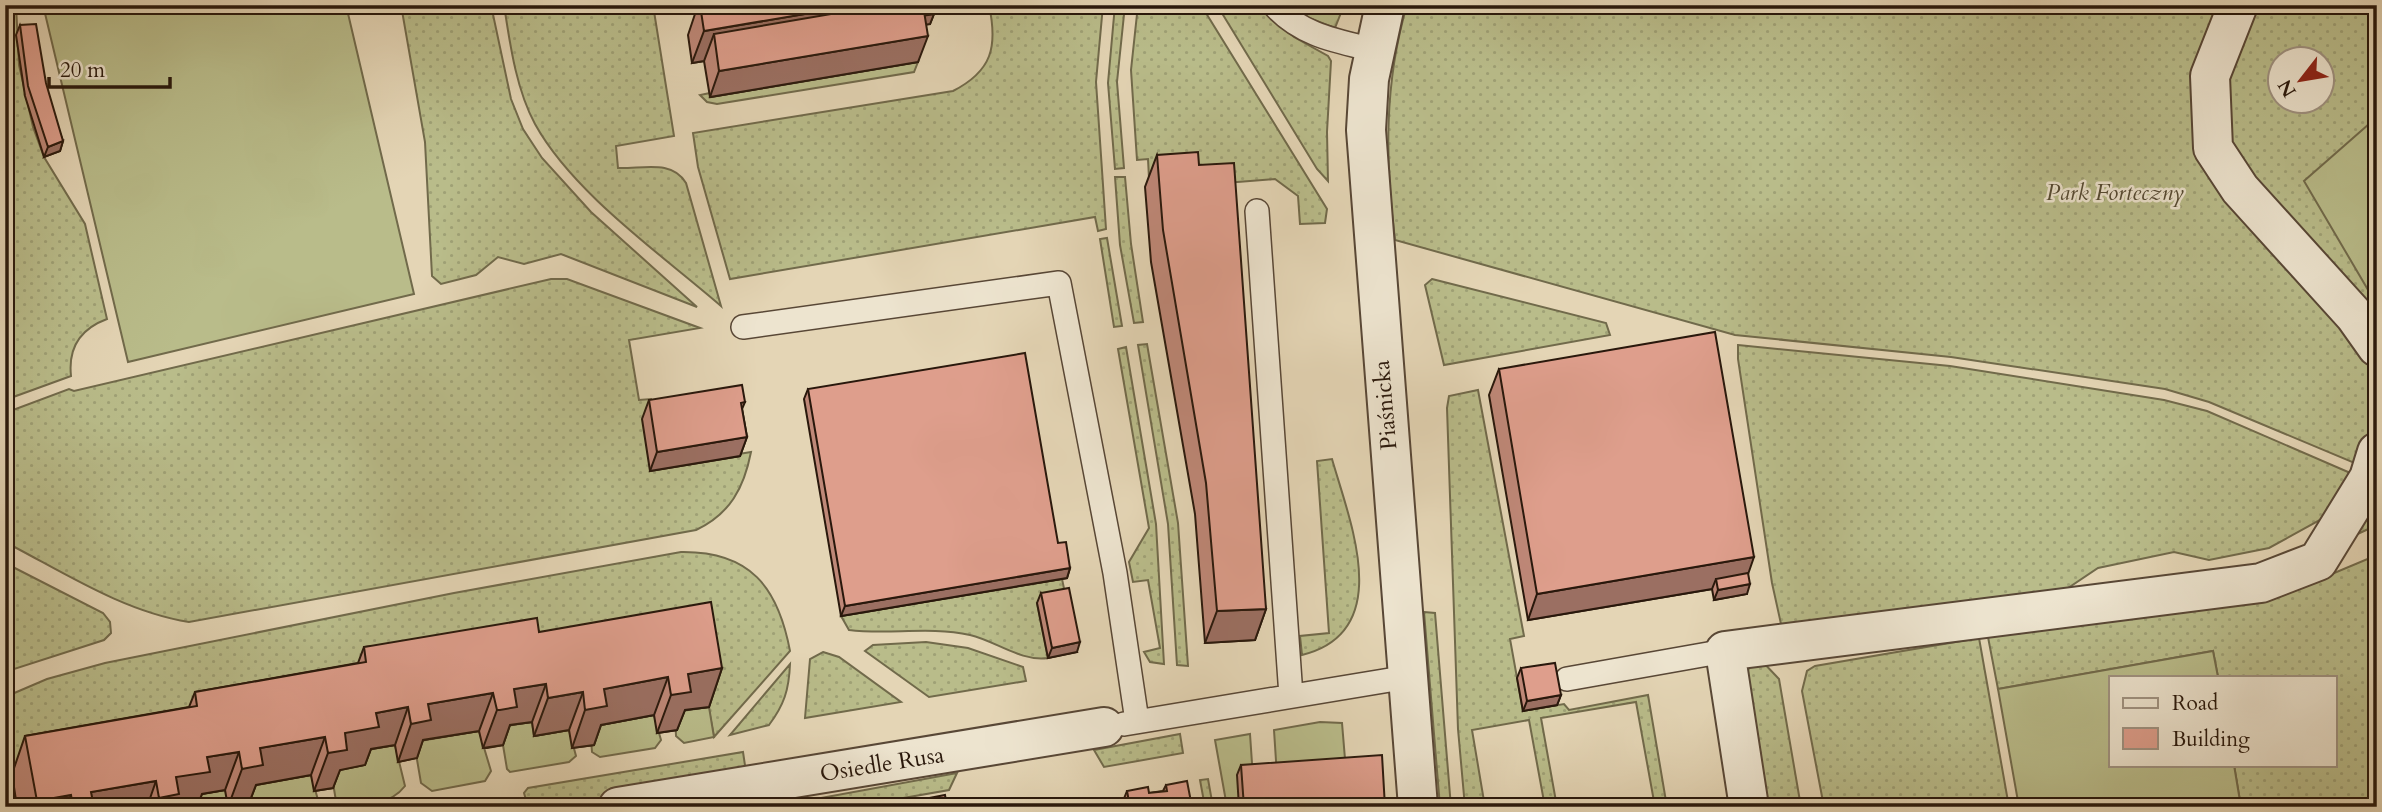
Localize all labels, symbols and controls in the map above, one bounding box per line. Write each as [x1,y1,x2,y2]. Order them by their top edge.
scale bar [49,46,170,90]
north arrow [2266,46,2336,116]
text: 20 m [60,56,105,85]
text: N [2272,74,2303,102]
park label: Park Forteczny [2046,177,2184,208]
street label: Piaśnicka [1366,359,1404,451]
legend [2109,676,2336,766]
text: Road [2172,689,2218,718]
text: Building [2172,725,2250,754]
street label: Osiedle Rusa [818,739,946,789]

